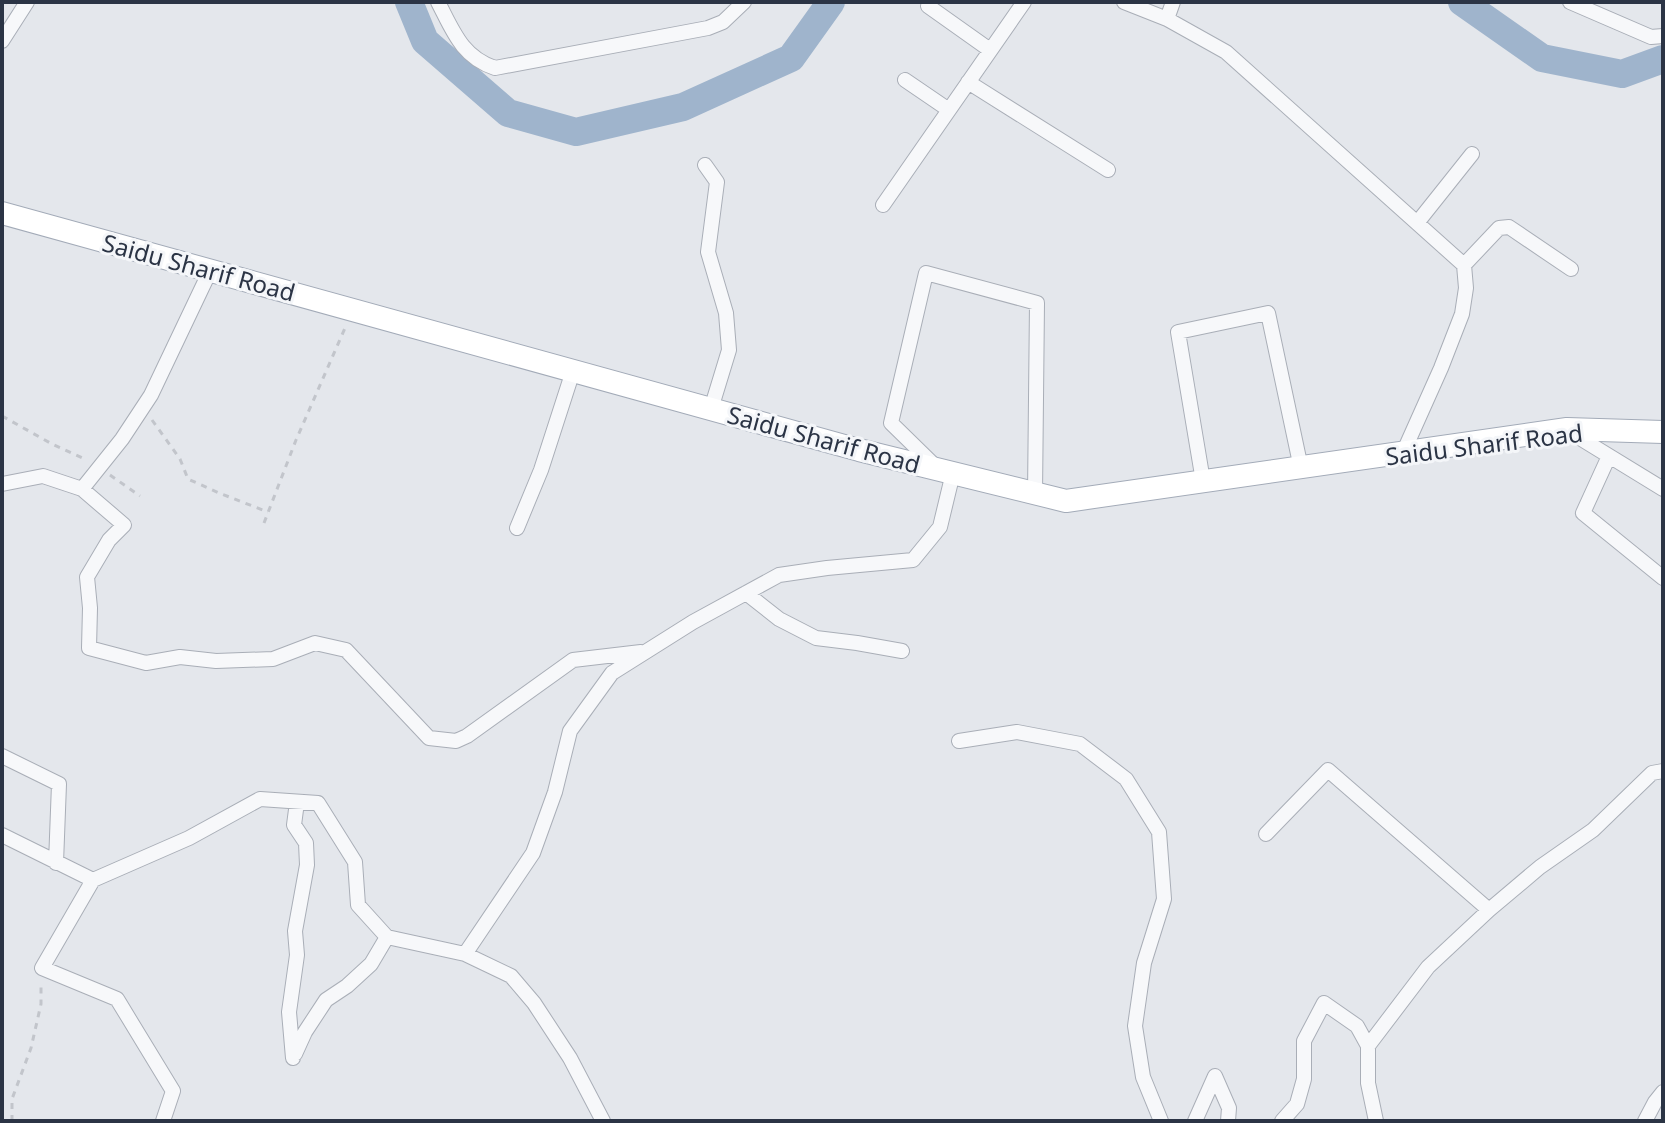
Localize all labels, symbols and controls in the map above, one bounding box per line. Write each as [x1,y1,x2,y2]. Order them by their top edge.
street label: Saidu Sharif Road [99,225,299,309]
street label: Saidu Sharif Road [724,397,924,481]
street label: Saidu Sharif Road [1384,416,1584,472]

